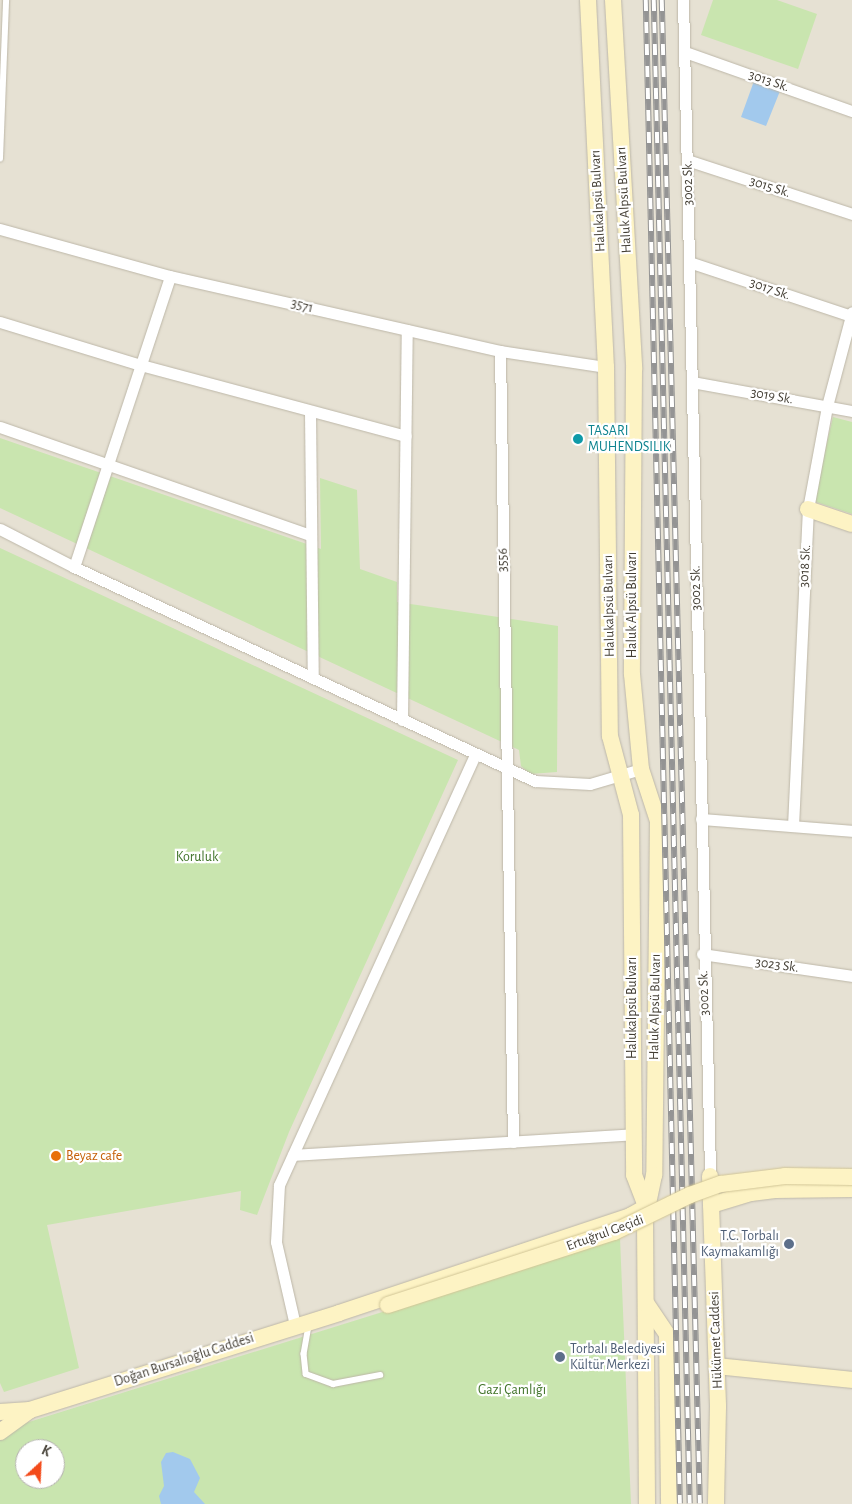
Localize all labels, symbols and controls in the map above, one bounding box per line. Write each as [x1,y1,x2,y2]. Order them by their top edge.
street label: 3013 Sk. [746,66,792,96]
street label: Haluk Alpsü Bulvarı [613,146,635,254]
street label: Halukalpsü Bulvarı [587,150,609,252]
street label: 3002 Sk. [679,160,697,206]
street label: 3015 Sk. [747,172,793,202]
street label: 3017 Sk. [747,274,793,304]
street label: 3571 [289,295,315,317]
street label: 3019 Sk. [749,384,795,408]
place label: TASARI MUHENDSILIK [588,423,670,456]
marker: TASARI MUHENDSILIK [572,433,584,445]
street label: 3018 Sk. [795,544,815,588]
street label: 3556 [494,548,512,572]
street label: Haluk Alpsü Bulvarı [624,552,640,658]
street label: Halukalpsü Bulvarı [600,555,618,657]
street label: 3002 Sk. [687,565,705,611]
park label: Koruluk [176,849,218,865]
street label: Haluk Alpsü Bulvarı [646,954,664,1060]
street label: 3023 Sk. [754,954,800,976]
street label: Halukalpsü Bulvarı [624,957,640,1059]
street label: 3002 Sk. [695,970,713,1016]
place label: Beyaz cafe [66,1148,122,1164]
marker: Beyaz cafe [50,1150,62,1162]
street label: Ertuğrul Geçidi [564,1211,646,1255]
place label: T.C. Torbalı Kaymakamlığı [701,1228,779,1260]
marker: T.C. Torbalı Kaymakamlığı [783,1238,795,1250]
street label: Hükümet Caddesi [706,1291,726,1389]
street label: Doğan Bursalıoğlu Caddesi [112,1329,256,1391]
place label: Torbalı Belediyesi Kültür Merkezi [570,1341,665,1374]
marker: Torbalı Belediyesi Kültür Merkezi [554,1351,566,1363]
park label: Gazi Çamlığı [478,1382,546,1398]
north arrow [15,1439,65,1489]
text: K [39,1443,53,1459]

